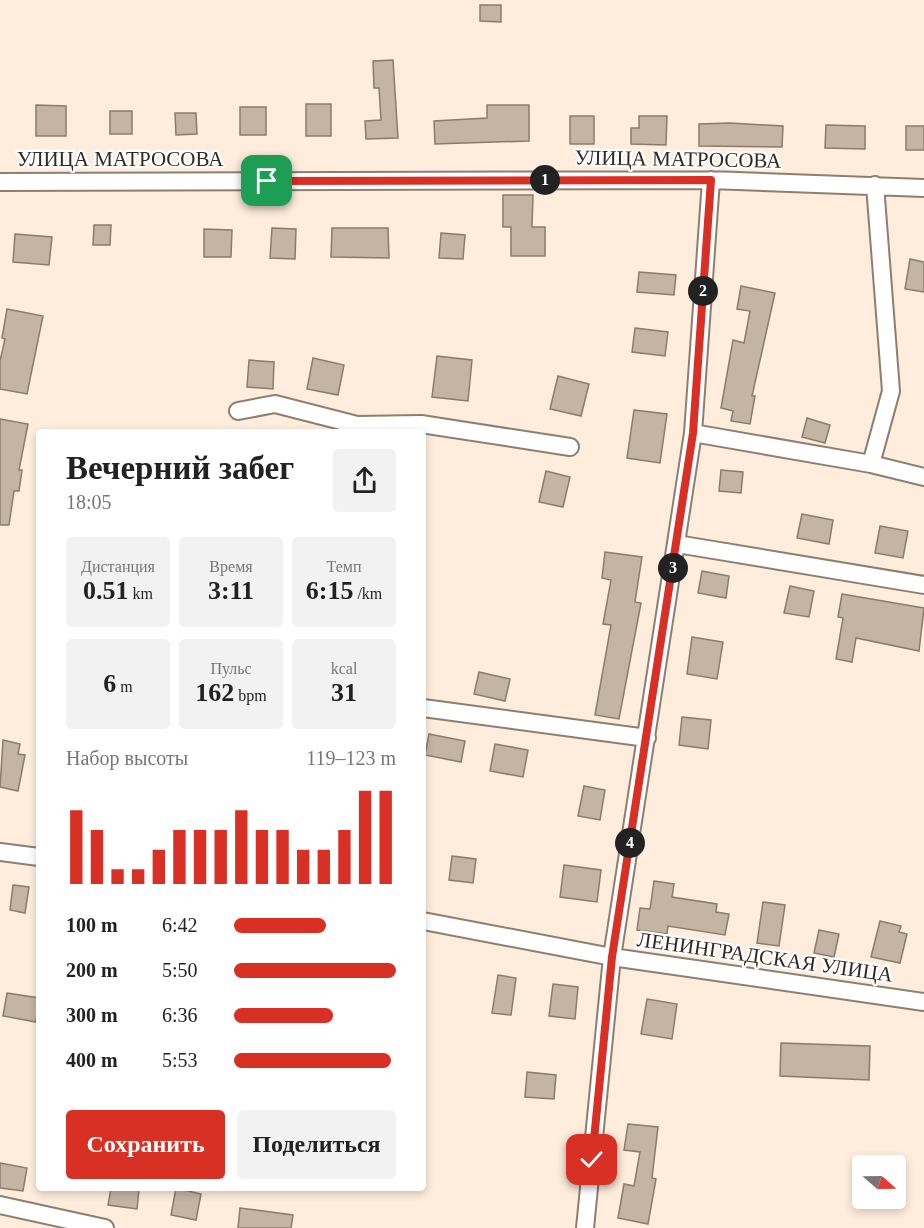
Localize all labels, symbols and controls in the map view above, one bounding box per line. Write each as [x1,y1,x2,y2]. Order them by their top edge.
street label: УЛИЦА МАТРОСОВА [574,145,782,173]
street label: УЛИЦА МАТРОСОВА [17,147,224,171]
pin [241,155,292,206]
icon: arrive [250,164,283,197]
pin: 1 [530,165,560,195]
text: 1 [541,171,549,188]
pin: 2 [688,276,718,306]
text: 2 [699,282,707,299]
button: share [333,449,396,512]
text: Вечерний забег [66,450,294,486]
text: 18:05 [66,491,112,513]
pin: 3 [658,553,688,583]
text: Дистанция [81,558,155,575]
text: Время [209,558,253,575]
text: Темп [327,558,361,575]
text: 3 [669,559,677,576]
text: 0.51 [83,576,129,605]
text: 3:11 [208,576,254,605]
text: 6:15 [306,576,353,605]
text: km [129,585,153,602]
text: /km [353,585,382,602]
text: Пульс [210,660,252,677]
text: kcal [331,660,357,677]
text: 6 [103,669,116,698]
text: m [116,678,133,695]
text: 162 [195,678,234,707]
text: 31 [331,678,357,707]
text: bpm [234,687,267,704]
text: Набор высоты [66,747,188,769]
text: 119–123 m [306,747,396,769]
pin: 4 [615,828,645,858]
text: 4 [626,834,634,851]
text: 100 m [66,914,118,936]
text: 6:42 [162,914,198,936]
street label: ЛЕНИНГРАДСКАЯ УЛИЦА [636,927,895,987]
text: 200 m [66,959,118,981]
text: 5:50 [162,959,198,981]
text: 300 m [66,1004,118,1026]
text: 6:36 [162,1004,198,1026]
text: 400 m [66,1049,118,1071]
text: 5:53 [162,1049,198,1071]
button: Сохранить [66,1110,225,1179]
button: Поделиться [237,1110,396,1179]
pin [566,1134,617,1185]
icon: check [575,1143,608,1176]
north arrow [852,1155,906,1209]
map controls [852,1155,906,1209]

